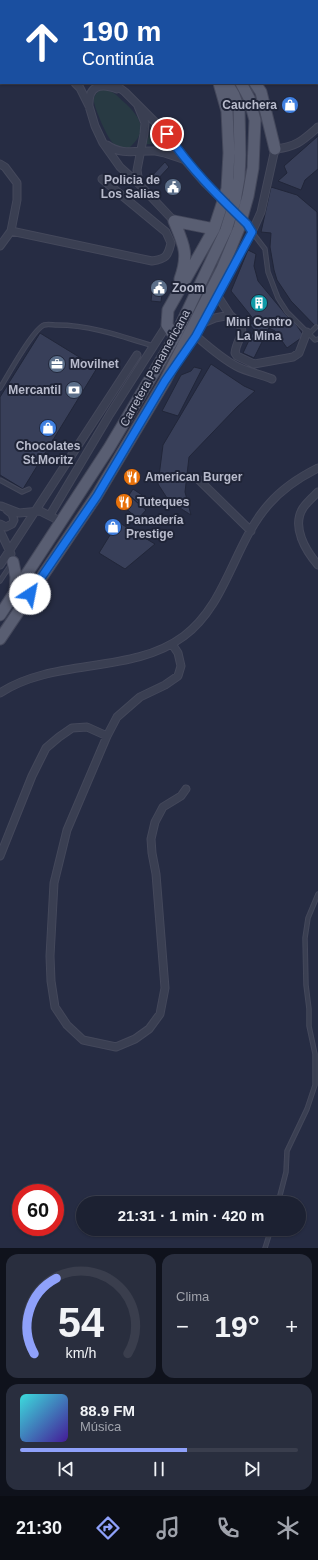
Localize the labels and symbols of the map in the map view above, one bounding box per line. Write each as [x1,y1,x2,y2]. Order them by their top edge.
shop icon: Cauchera [280,95,300,115]
place label: Cauchera [222,98,277,112]
pin [150,117,184,151]
place label: Policia de Los Salias [101,173,160,201]
public building icon: Policia de Los Salias [163,177,183,197]
public building icon: Zoom [149,278,169,298]
place label: Zoom [172,281,205,295]
building icon: Mini Centro La Mina [249,293,269,313]
street label: Carretera Panamericana [117,307,193,429]
place label: Mini Centro La Mina [226,315,292,343]
office icon: Movilnet [47,354,67,374]
place label: Movilnet [70,357,119,371]
bank icon: Mercantil [64,380,84,400]
place label: Mercantil [8,383,61,397]
shop icon: Chocolates St.Moritz [38,418,58,438]
place label: Chocolates St.Moritz [16,439,81,467]
restaurant icon: American Burger [122,467,142,487]
place label: American Burger [145,470,243,484]
restaurant icon: Tuteques [114,492,134,512]
place label: Tuteques [137,495,190,509]
place label: Panadería Prestige [126,513,184,541]
shop icon: Panadería Prestige [103,517,123,537]
position arrow [9,573,51,615]
speed limit sign: 60 [12,1184,64,1236]

